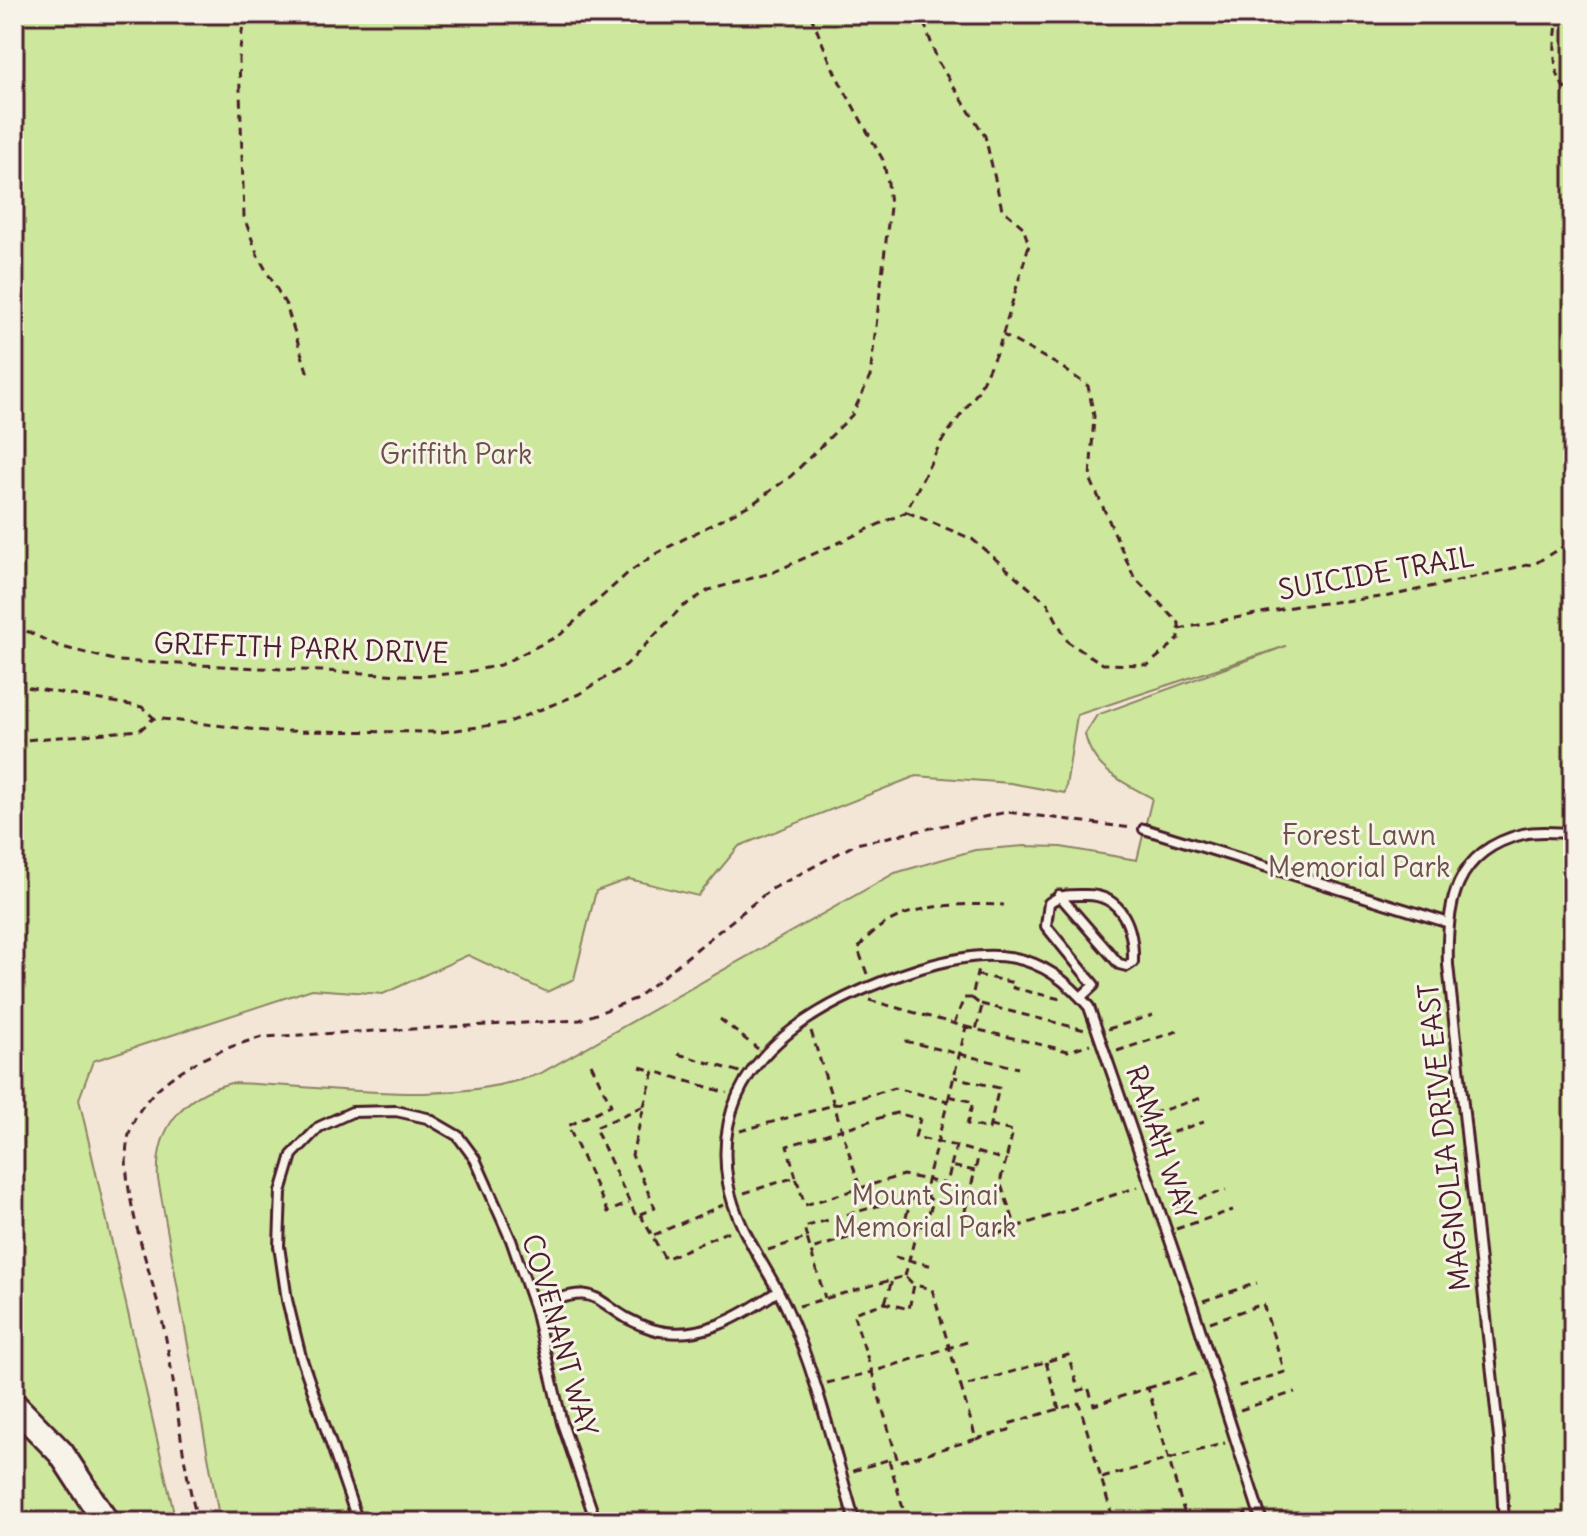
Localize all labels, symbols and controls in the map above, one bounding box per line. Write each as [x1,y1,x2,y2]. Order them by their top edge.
park label: Griffith Park [380,436,532,472]
street label: SUICIDE TRAIL [1275,538,1477,608]
street label: GRIFFITH PARK DRIVE [153,625,449,671]
park label: Forest Lawn Memorial Park [1268,817,1450,885]
street label: MAGNOLIA DRIVE EAST [1410,981,1478,1293]
street label: RAMAH WAY [1118,1060,1204,1224]
park label: Mount Sinai Memorial Park [834,1177,1016,1245]
street label: COVENANT WAY [514,1230,606,1441]

